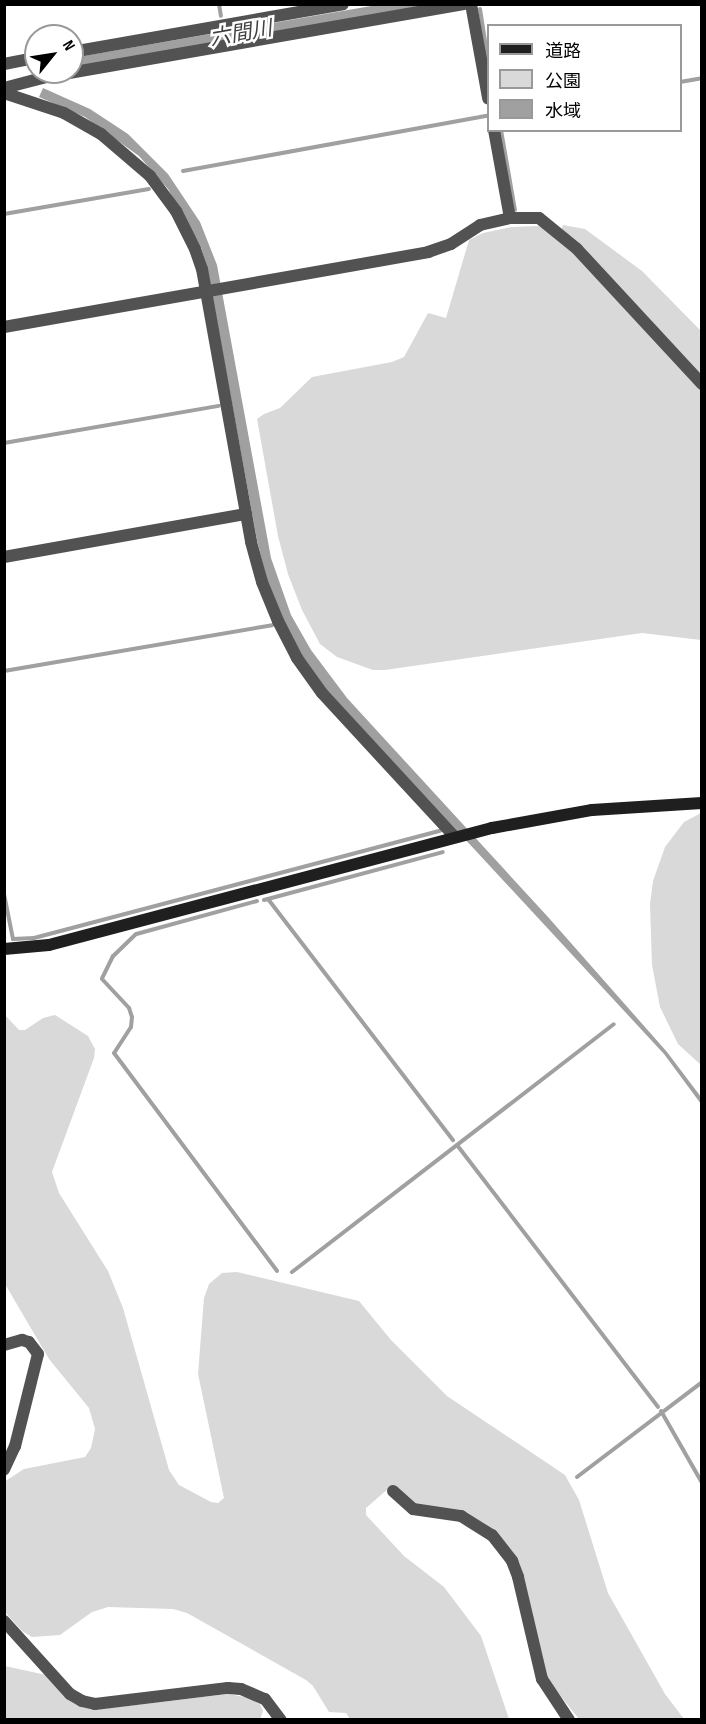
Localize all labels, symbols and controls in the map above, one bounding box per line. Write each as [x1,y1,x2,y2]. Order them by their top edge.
water label: 六間川 [208,16,274,52]
north arrow [24,24,84,84]
legend [487,24,682,132]
text: N [58,37,79,54]
text: 道路 [545,41,581,62]
text: 公園 [545,71,581,92]
text: 水域 [545,101,581,122]

